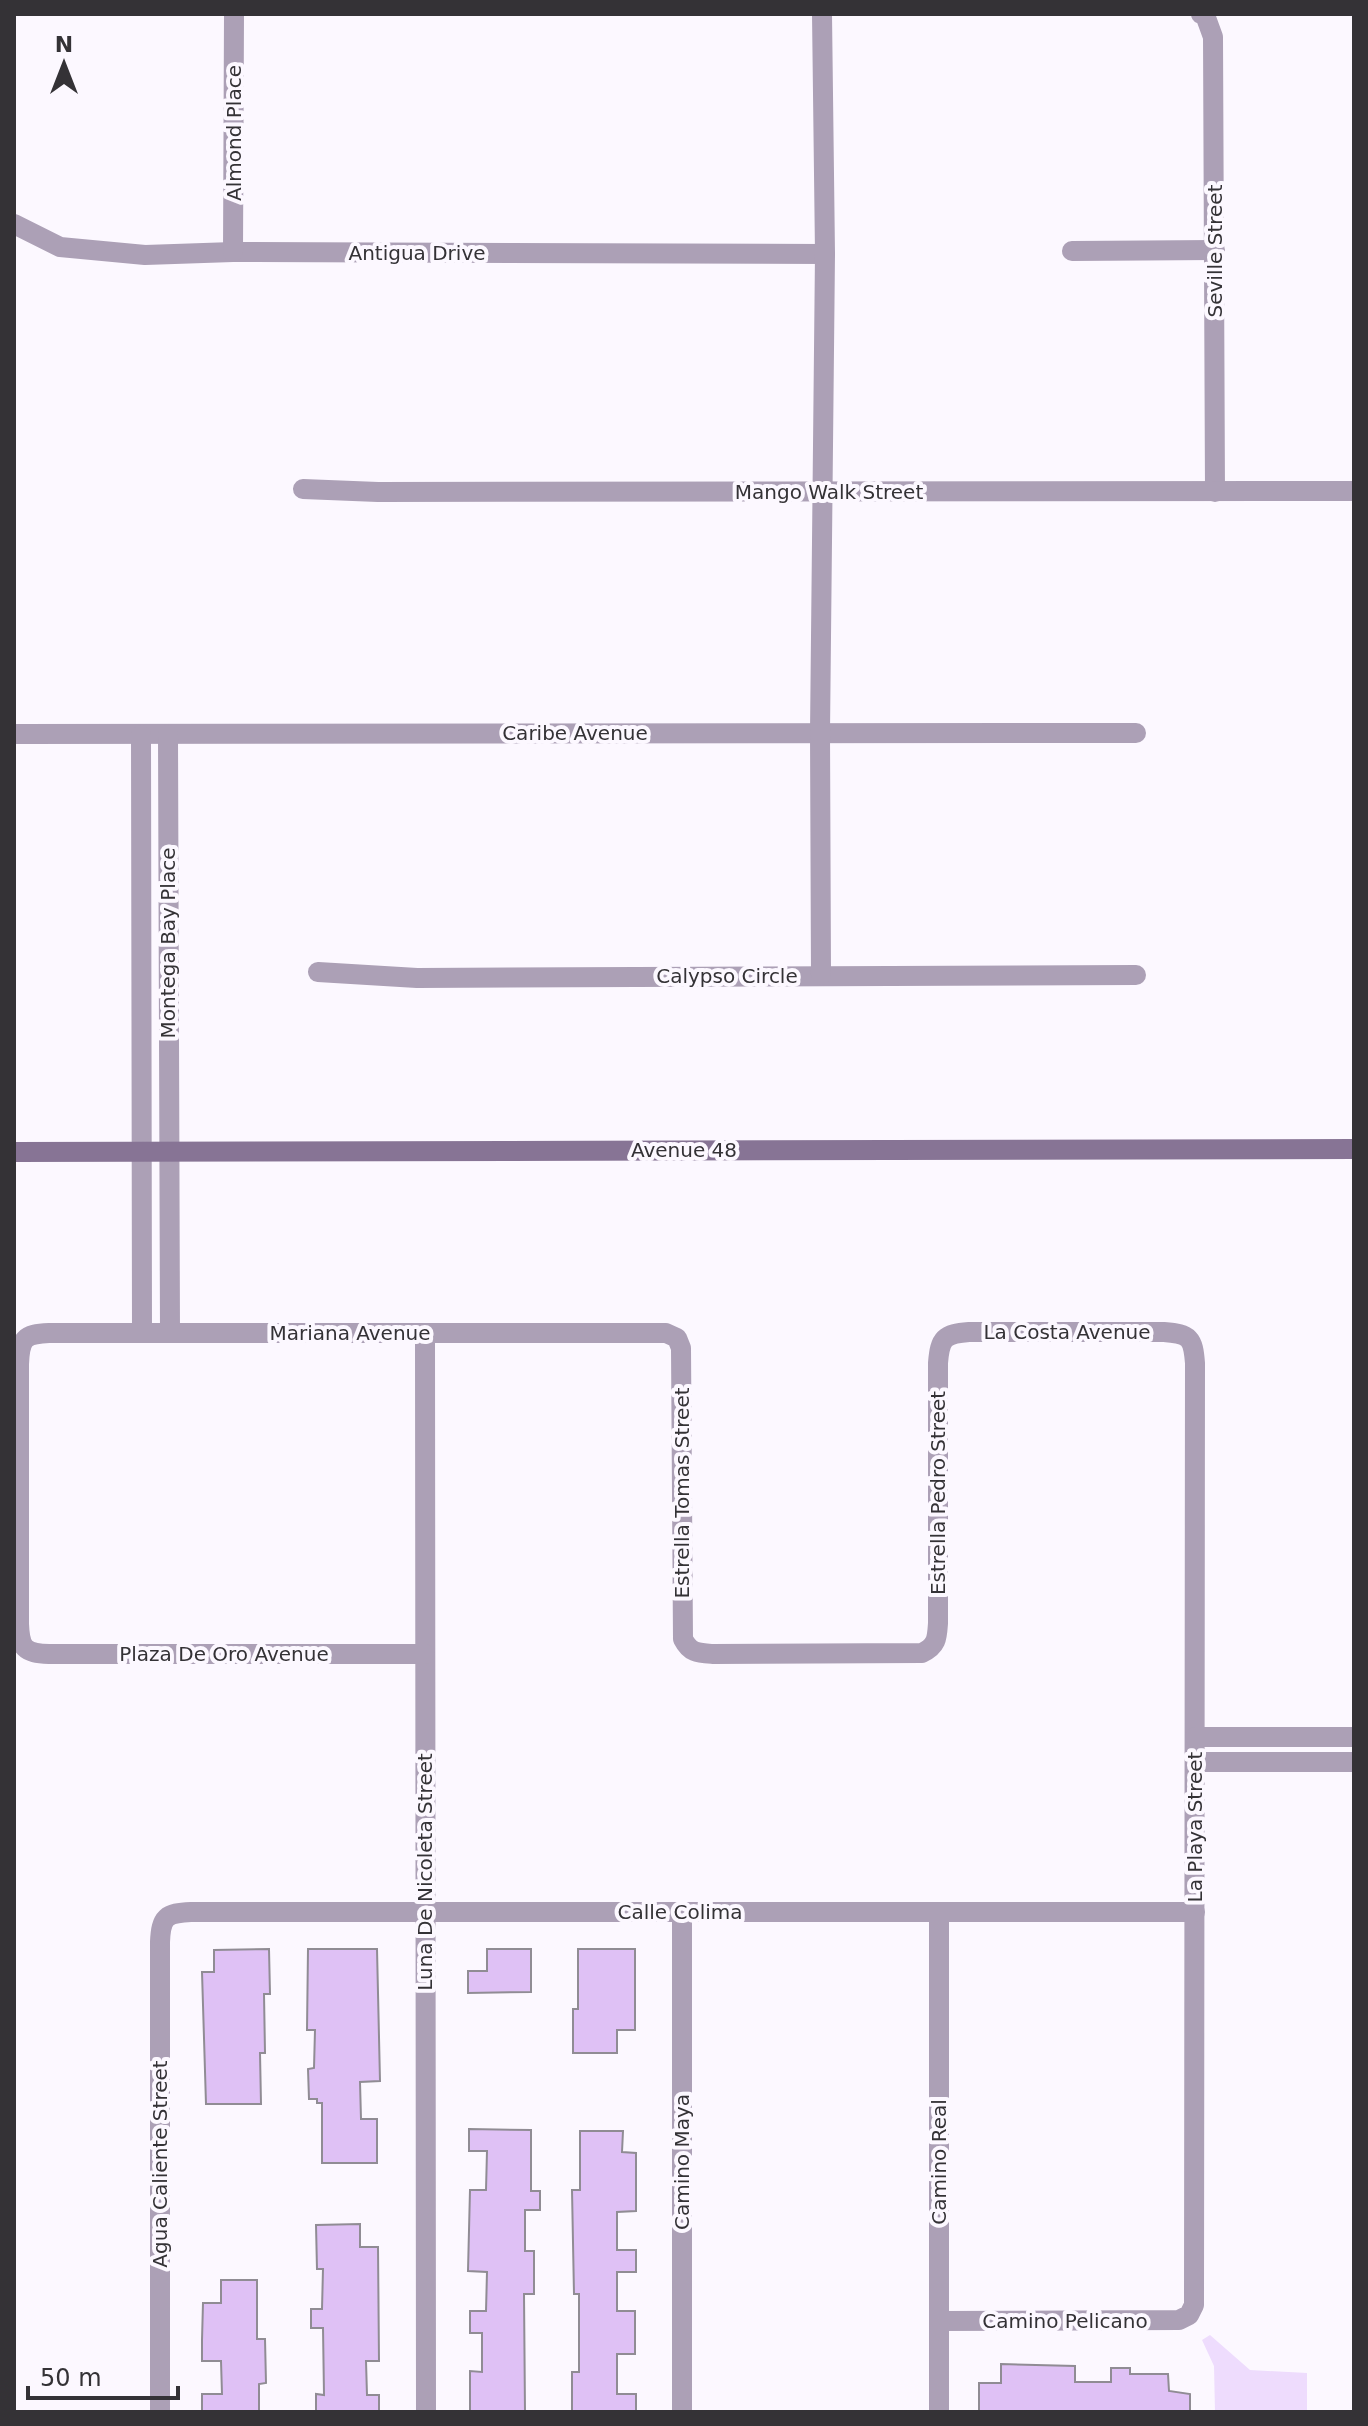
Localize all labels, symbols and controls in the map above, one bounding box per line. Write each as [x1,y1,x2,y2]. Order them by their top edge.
north arrow [24,24,104,104]
text: N [55,32,73,57]
street label: Almond Place [222,65,246,201]
street label: Seville Street [1203,184,1227,317]
street label: Antigua Drive [348,241,486,265]
street label: Mango Walk Street [735,480,923,504]
street label: Caribe Avenue [502,721,648,745]
street label: Montega Bay Place [156,848,180,1038]
street label: Calypso Circle [656,964,798,988]
street label: Avenue 48 [631,1138,737,1162]
street label: La Costa Avenue [983,1320,1151,1344]
street label: Mariana Avenue [269,1321,431,1345]
street label: Estrella Tomas Street [670,1387,694,1599]
street label: Estrella Pedro Street [926,1391,950,1595]
street label: Plaza De Oro Avenue [119,1642,329,1666]
street label: La Playa Street [1183,1751,1207,1902]
street label: Luna De Nicoleta Street [413,1753,437,1991]
street label: Calle Colima [617,1900,743,1924]
street label: Agua Caliente Street [148,2060,172,2268]
street label: Camino Maya [670,2094,694,2230]
street label: Camino Real [927,2099,951,2225]
street label: Camino Pelicano [982,2309,1148,2333]
scale bar [28,2350,178,2400]
text: 50 m [40,2364,102,2392]

